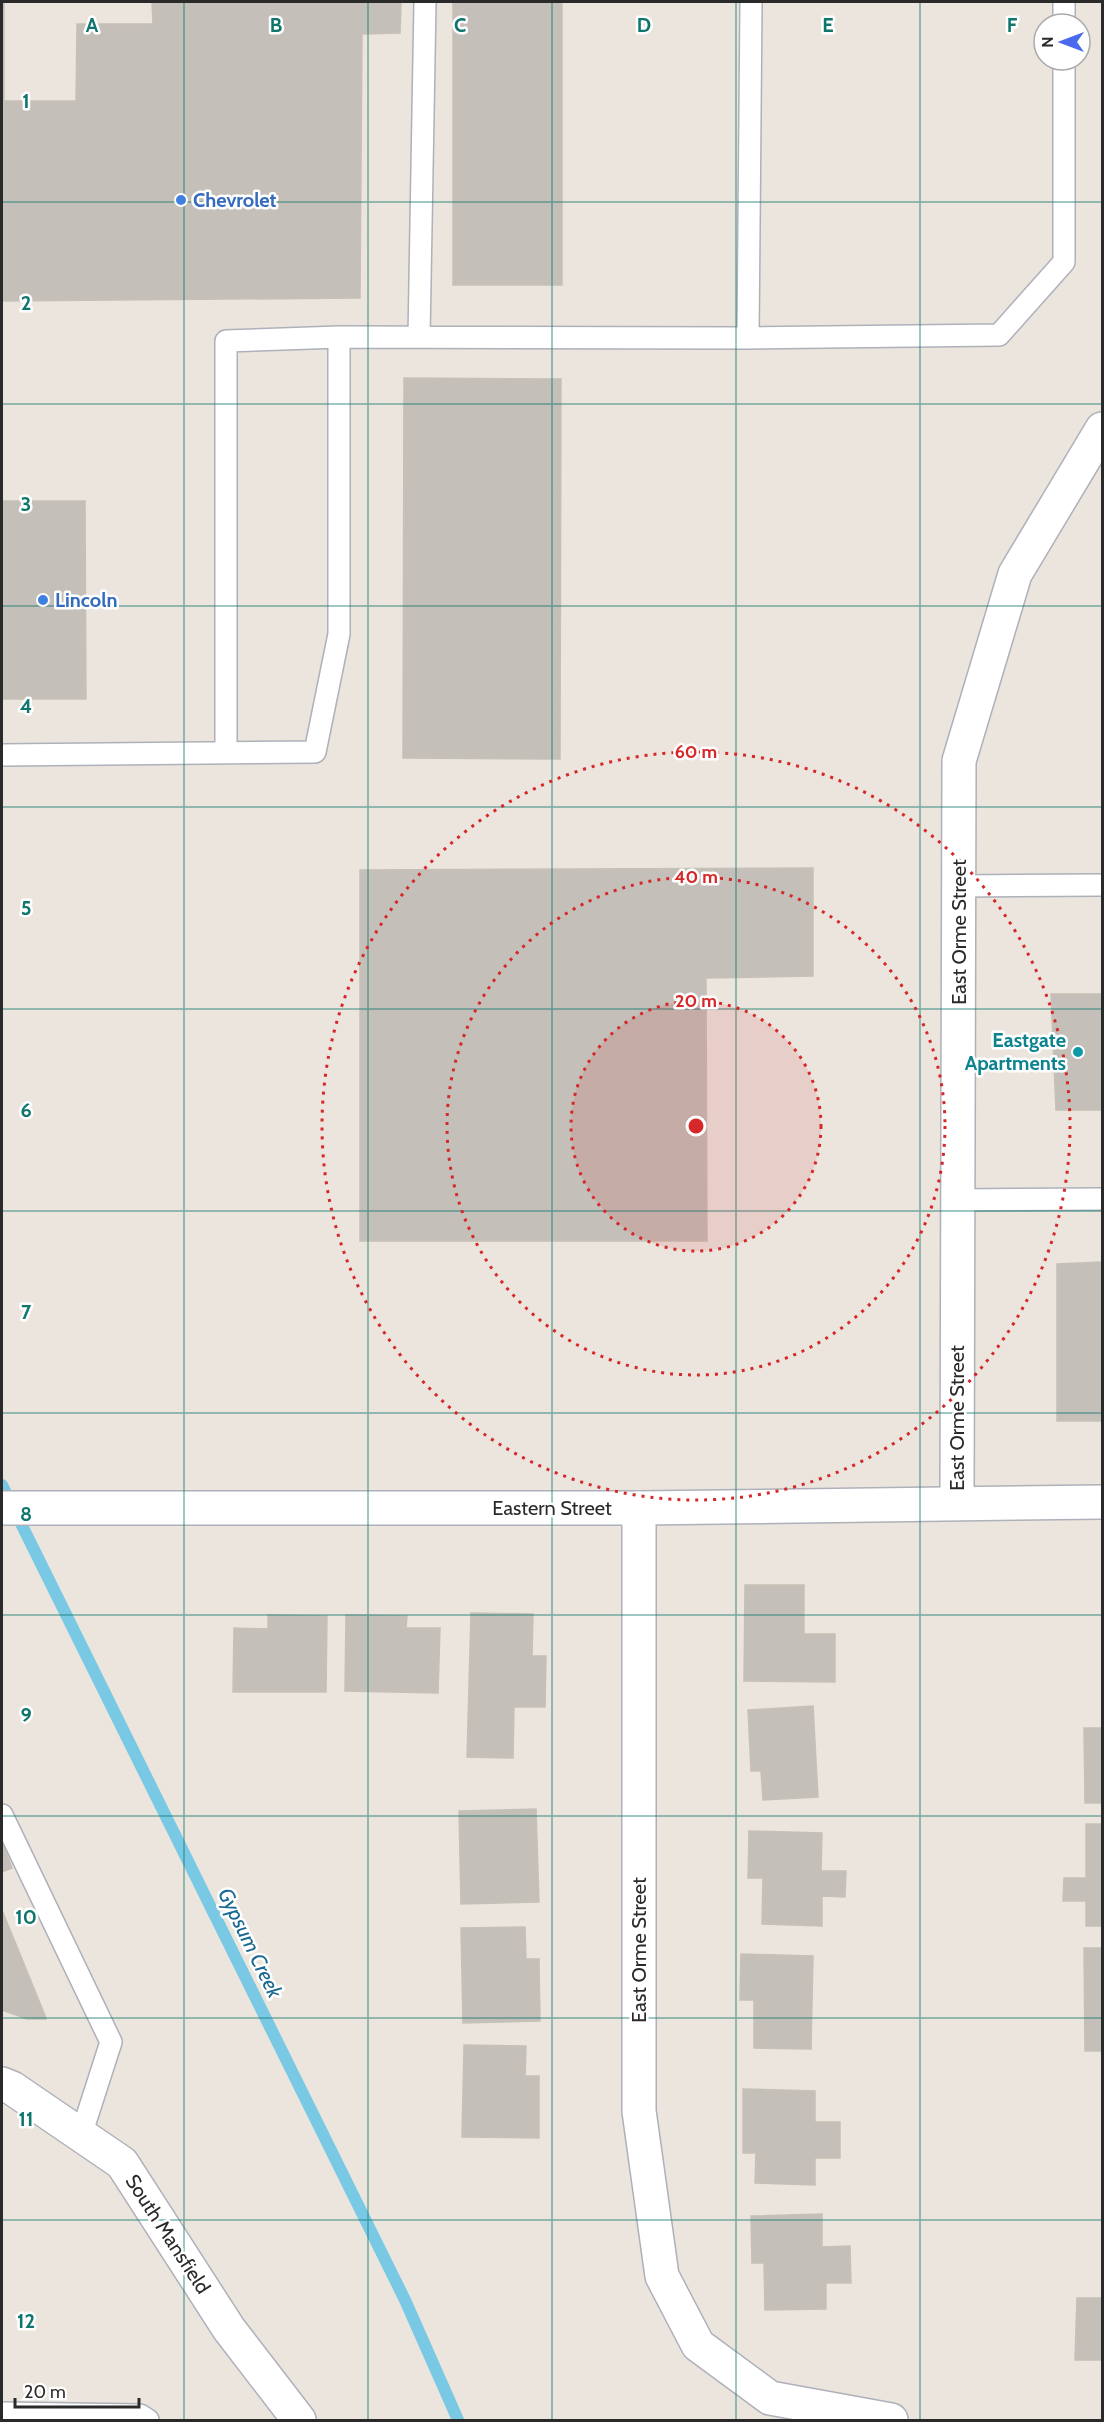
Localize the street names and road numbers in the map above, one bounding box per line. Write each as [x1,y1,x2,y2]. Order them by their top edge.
street label: East Orme Street [947,859,971,1005]
street label: East Orme Street [945,1345,969,1491]
street label: Eastern Street [492,1496,612,1520]
street label: East Orme Street [627,1877,651,2023]
street label: South Mansfield [121,2170,215,2298]

